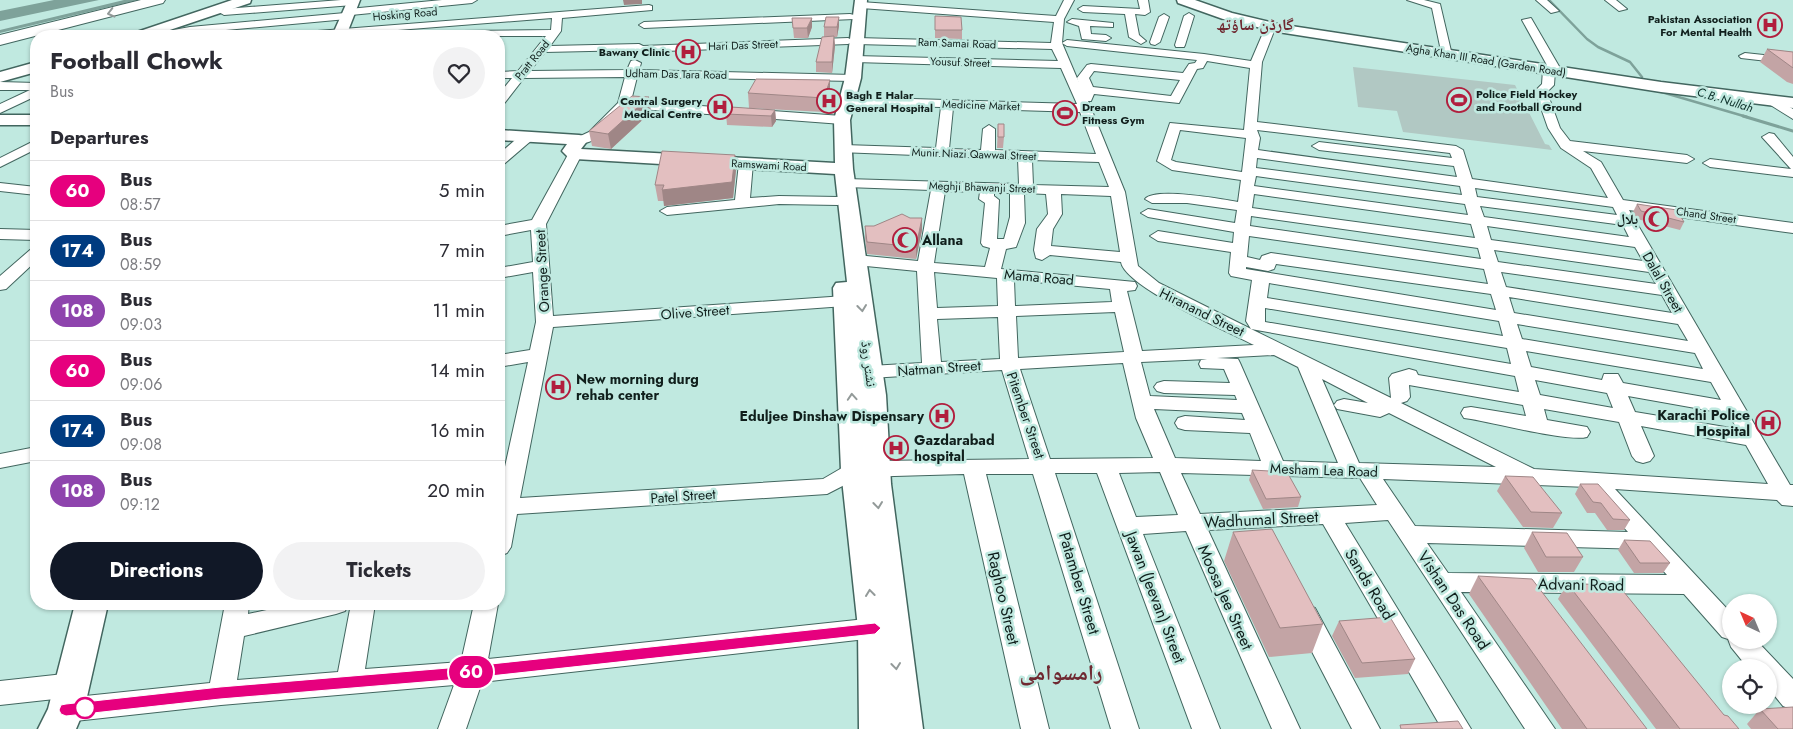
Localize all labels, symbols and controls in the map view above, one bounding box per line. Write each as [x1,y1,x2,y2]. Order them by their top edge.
street label: Hosking Road [372,3,438,25]
one-way arrow [107,7,115,17]
place label: Pakistan Association For Mental Health [1648,11,1752,40]
hospital icon: Pakistan Association For Mental Health [1757,12,1783,38]
district label: گارڈن ساؤتھ [1216,13,1294,36]
street label: Ram Samai Road [918,34,996,52]
street label: Hari Das Street [708,36,779,54]
street label: Pratt Road [511,37,553,83]
hospital icon: Bawany Clinic [675,39,701,65]
street label: Agha Khan III Road (Garden Road) [1405,39,1567,81]
text: Football Chowk [50,43,223,78]
place label: Bawany Clinic [599,44,670,60]
button: heart [433,47,485,99]
street label: Yousuf Street [930,53,990,71]
street label: Udham Das Tara Road [625,65,727,83]
text: Bus [50,80,74,103]
water label: C.B. Nullah [1695,83,1755,117]
place label: Police Field Hockey and Football Ground [1476,86,1582,115]
place label: Bagh E Halar General Hospital [846,87,933,116]
sports icon: Police Field Hockey and Football Ground [1446,87,1472,113]
hospital icon: Bagh E Halar General Hospital [816,88,842,114]
place label: Central Surgery Medical Centre [620,93,702,122]
hospital icon: Central Surgery Medical Centre [707,94,733,120]
street label: Medicine Market [942,96,1020,114]
place label: Dream Fitness Gym [1082,99,1144,128]
sports icon: Dream Fitness Gym [1052,100,1078,126]
text: Departures [50,124,149,151]
street label: Munir Niazi Qawwal Street [911,144,1037,164]
street label: Ramswami Road [731,155,807,175]
text: Bus [120,166,152,193]
text: 5 min [439,177,485,204]
street label: Meghji Bhawanji Street [929,177,1036,197]
text: 60 [66,178,89,204]
text: 08:57 [120,193,161,216]
street label: Chand Street [1675,203,1737,227]
mosque icon: بلال [1643,206,1669,232]
place label: بلال [1617,209,1638,229]
text: Bus [120,226,152,253]
mosque icon: Allana [892,227,918,253]
street label: Orange Street [530,229,554,313]
place label: Allana [921,230,963,250]
text: 7 min [440,237,485,264]
text: 174 [61,238,94,264]
street label: Dalal Street [1638,248,1689,317]
text: 08:59 [120,253,161,276]
street label: Mama Road [1003,264,1075,290]
street label: Hiranand Street [1156,283,1248,341]
text: Bus [120,286,152,313]
text: 11 min [432,297,485,324]
text: 108 [61,298,94,324]
street label: Olive Street [660,300,731,324]
one-way arrow [856,304,867,312]
text: 09:03 [120,313,162,336]
street label: نشتر روڈ [856,340,882,388]
text: Bus [120,346,152,373]
street label: Natman Street [897,355,982,381]
text: 14 min [430,357,485,384]
text: 60 [66,358,89,384]
place label: New morning durg rehab center [576,369,699,405]
street label: Pitember Street [1002,369,1050,462]
text: 09:06 [120,373,162,396]
hospital icon: New morning durg rehab center [545,374,571,400]
one-way arrow [846,393,857,401]
hospital icon: Eduljee Dinshaw Dispensary [929,403,955,429]
place label: Karachi Police Hospital [1657,405,1750,441]
text: Bus [120,406,152,433]
place label: Eduljee Dinshaw Dispensary [740,406,925,426]
hospital icon: Karachi Police Hospital [1755,410,1781,436]
text: 16 min [430,417,485,444]
text: 174 [61,418,94,444]
place label: Gazdarabad hospital [914,430,995,466]
text: 09:08 [120,433,162,456]
hospital icon: Gazdarabad hospital [883,435,909,461]
street label: Mesham Lea Road [1270,458,1378,482]
text: Bus [120,466,152,493]
text: 20 min [427,477,485,504]
text: 108 [61,478,94,504]
street label: Patel Street [650,484,717,508]
text: 09:12 [120,493,160,516]
one-way arrow [872,501,883,509]
street label: Wadhumal Street [1203,505,1319,534]
street label: Jawan (Jeevan) Street [1119,526,1191,666]
street label: Patamber Street [1053,529,1106,637]
street label: Moosa Jee Street [1192,541,1259,653]
button: Directions [50,542,263,600]
button: Tickets [273,542,485,600]
street label: Sands Road [1339,544,1400,624]
street label: Vishan Das Road [1412,546,1495,654]
street label: Raghoo Street [982,549,1025,647]
street label: Advani Road [1538,572,1624,597]
one-way arrow [865,589,876,597]
north arrow [1722,594,1778,649]
map controls [1722,594,1777,714]
line badge: 60 [448,656,494,688]
district label: رامسوامی [1020,656,1102,688]
text: 60 [459,659,483,685]
button: locate [1722,659,1777,714]
one-way arrow [890,662,901,670]
unlabelled marker [74,697,96,719]

